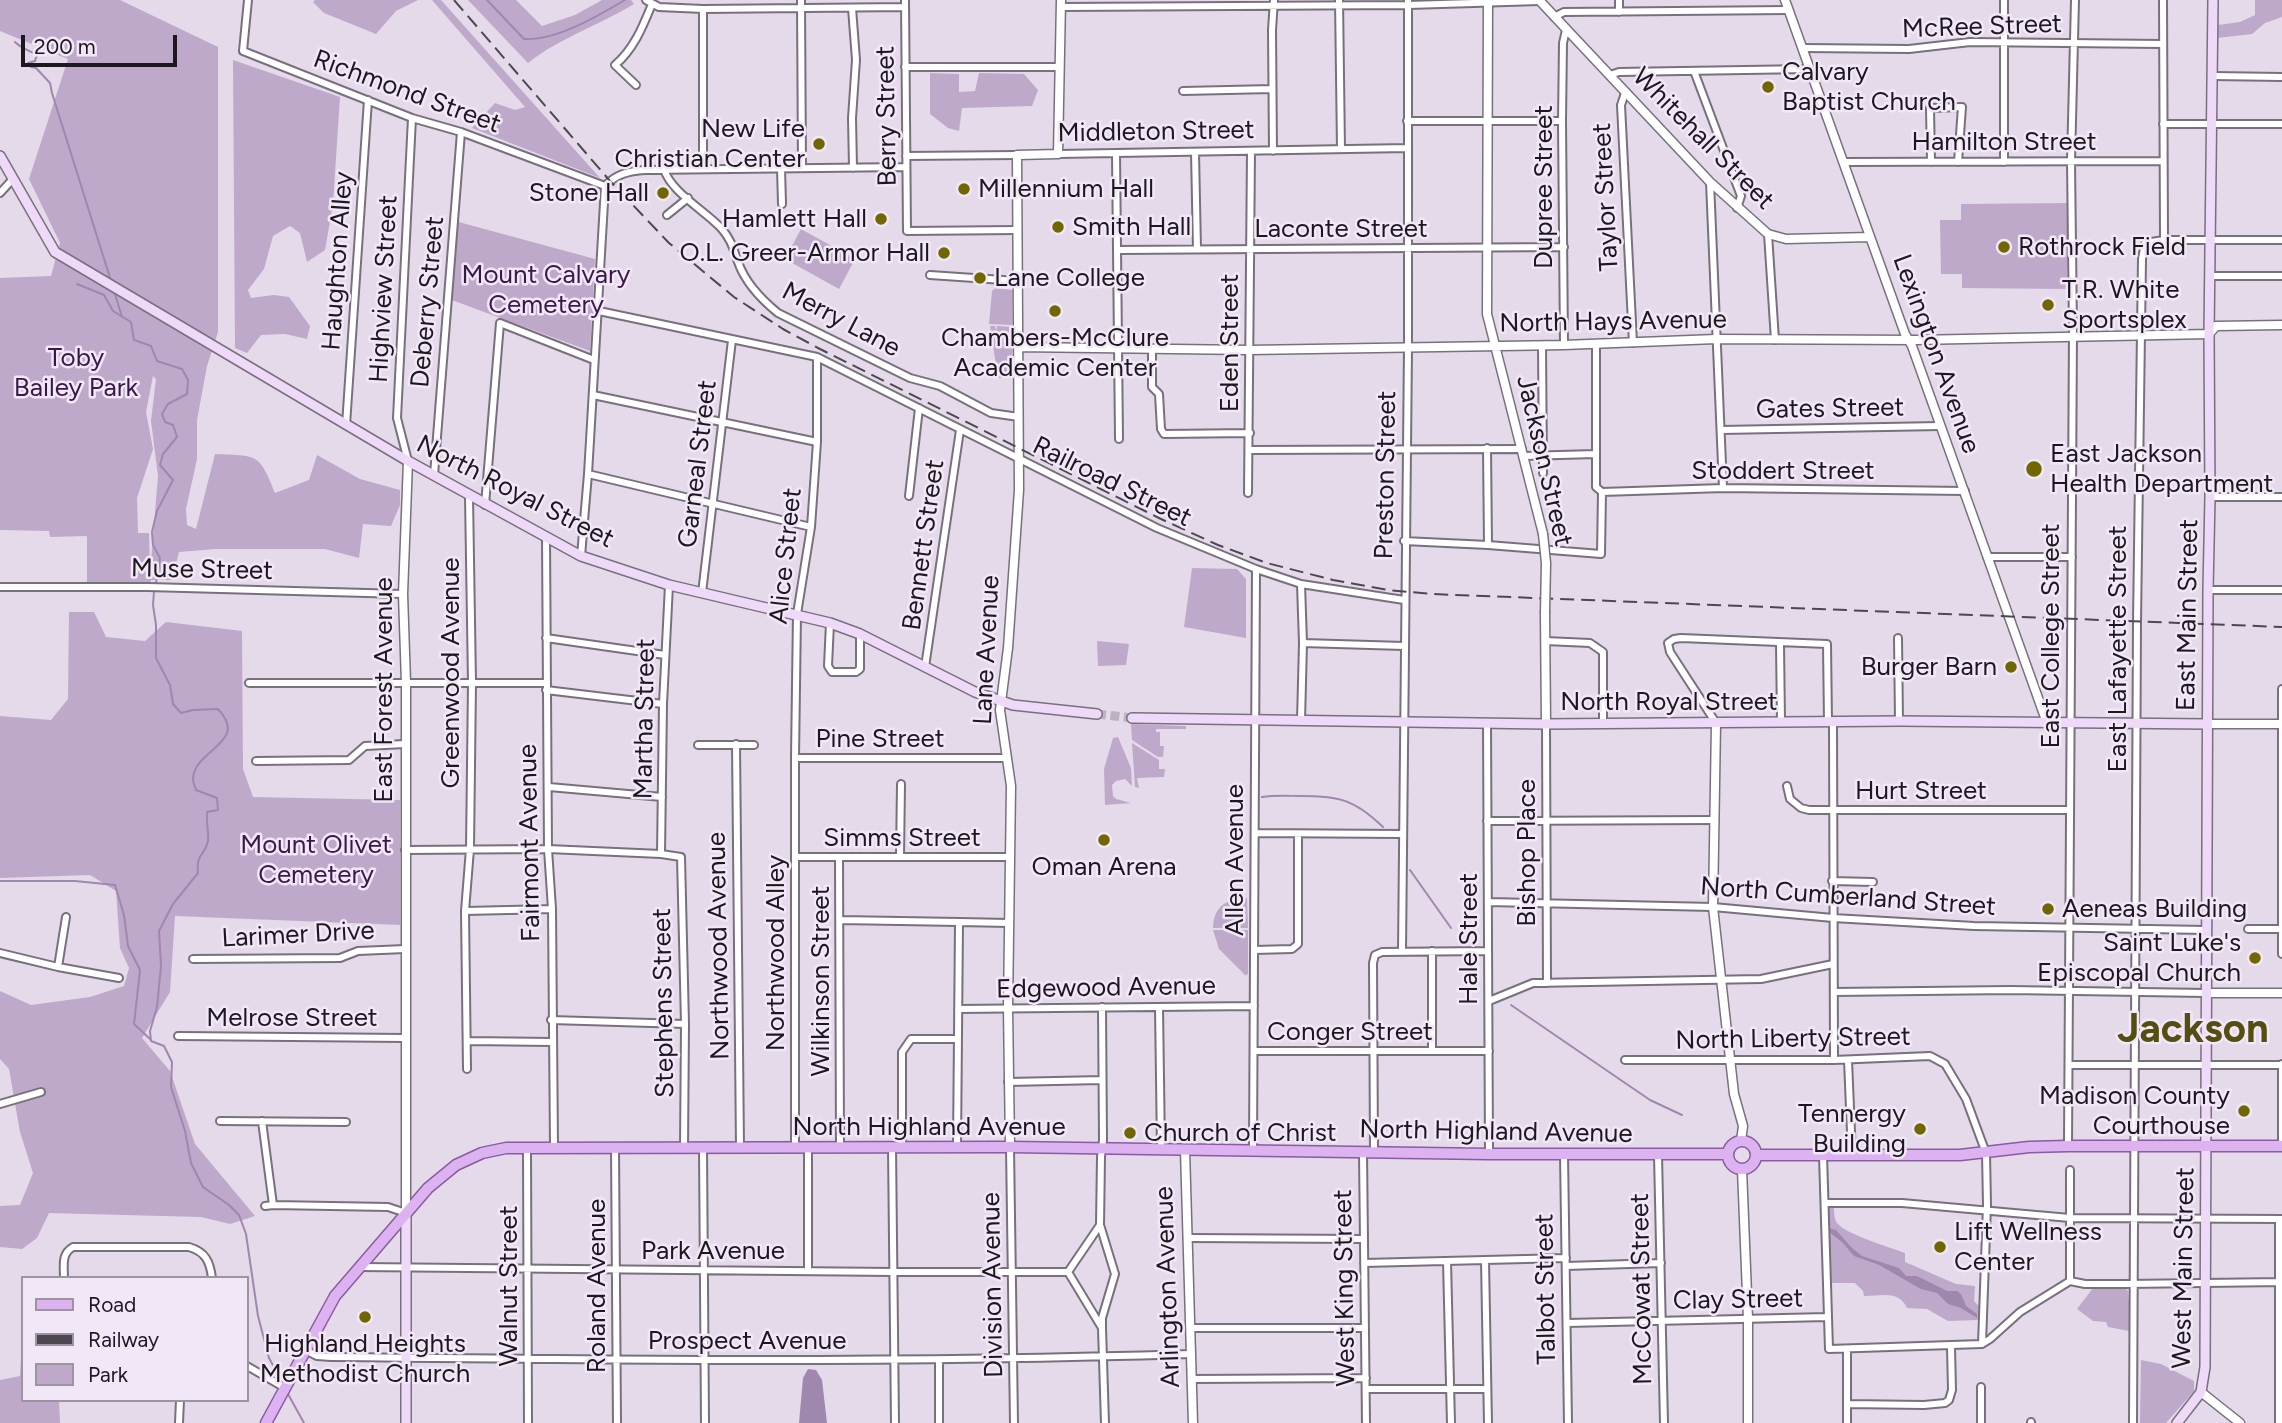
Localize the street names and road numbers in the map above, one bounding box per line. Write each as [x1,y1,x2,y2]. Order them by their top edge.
street label: McRee Street [1902,9,2062,45]
street label: Richmond Street [309,44,505,140]
street label: Berry Street [870,45,904,187]
street label: Whitehall Street [1626,62,1780,216]
street label: Dupree Street [1528,105,1560,269]
street label: Middleton Street [1057,115,1255,149]
street label: Taylor Street [1587,122,1625,272]
street label: Hamilton Street [1911,126,2097,158]
street label: Haughton Alley [316,170,360,352]
street label: Highview Street [363,194,405,384]
street label: Laconte Street [1254,213,1428,245]
street label: Deberry Street [405,215,451,389]
street label: Lexington Avenue [1886,250,1986,458]
street label: Eden Street [1214,274,1246,412]
street label: Merry Lane [777,276,905,364]
street label: North Hays Avenue [1499,304,1727,340]
street label: Jackson Street [1509,373,1579,549]
street label: Garneal Street [672,378,724,550]
street label: Preston Street [1369,390,1403,560]
street label: Gates Street [1756,392,1904,426]
street label: North Royal Street [411,429,619,555]
street label: Railroad Street [1027,430,1197,534]
street label: Stoddert Street [1691,455,1875,487]
street label: Bennett Street [897,458,951,632]
street label: Alice Street [763,486,809,626]
street label: East Main Street [2171,519,2205,711]
street label: East College Street [2035,523,2067,749]
street label: East Lafayette Street [2102,526,2134,772]
street label: Muse Street [131,553,273,587]
street label: Greenwood Avenue [435,557,467,789]
street label: Lane Avenue [968,574,1006,726]
street label: East Forest Avenue [368,577,400,803]
street label: Martha Street [628,638,662,800]
street label: North Royal Street [1560,686,1778,718]
street label: Pine Street [815,723,945,755]
street label: Fairmont Avenue [513,744,547,942]
street label: Hurt Street [1855,775,1987,807]
street label: Bishop Place [1511,779,1543,927]
street label: Allen Avenue [1219,784,1251,936]
street label: Simms Street [823,822,981,854]
street label: Northwood Avenue [701,832,737,1060]
street label: Northwood Alley [760,855,792,1051]
street label: North Cumberland Street [1699,871,1997,923]
street label: Hale Street [1453,873,1485,1005]
street label: Wilkinson Street [805,886,837,1076]
street label: Stephens Street [647,908,681,1098]
street label: Larimer Drive [221,915,375,955]
street label: Edgewood Avenue [996,970,1216,1006]
street label: Melrose Street [206,1002,378,1034]
street label: Conger Street [1267,1016,1433,1048]
street label: North Liberty Street [1675,1021,1911,1057]
street label: North Highland Avenue [792,1111,1066,1143]
street label: North Highland Avenue [1359,1114,1633,1150]
street label: West Main Street [2167,1167,2201,1369]
street label: Arlington Avenue [1149,1186,1187,1388]
street label: West King Street [1328,1189,1362,1387]
street label: Division Avenue [976,1192,1010,1378]
street label: McCowat Street [1625,1193,1659,1385]
street label: Roland Avenue [581,1199,613,1373]
street label: Walnut Street [493,1206,525,1366]
street label: Talbot Street [1529,1213,1563,1365]
street label: Park Avenue [641,1235,785,1267]
street label: Clay Street [1673,1283,1803,1317]
street label: Prospect Avenue [648,1325,846,1357]

